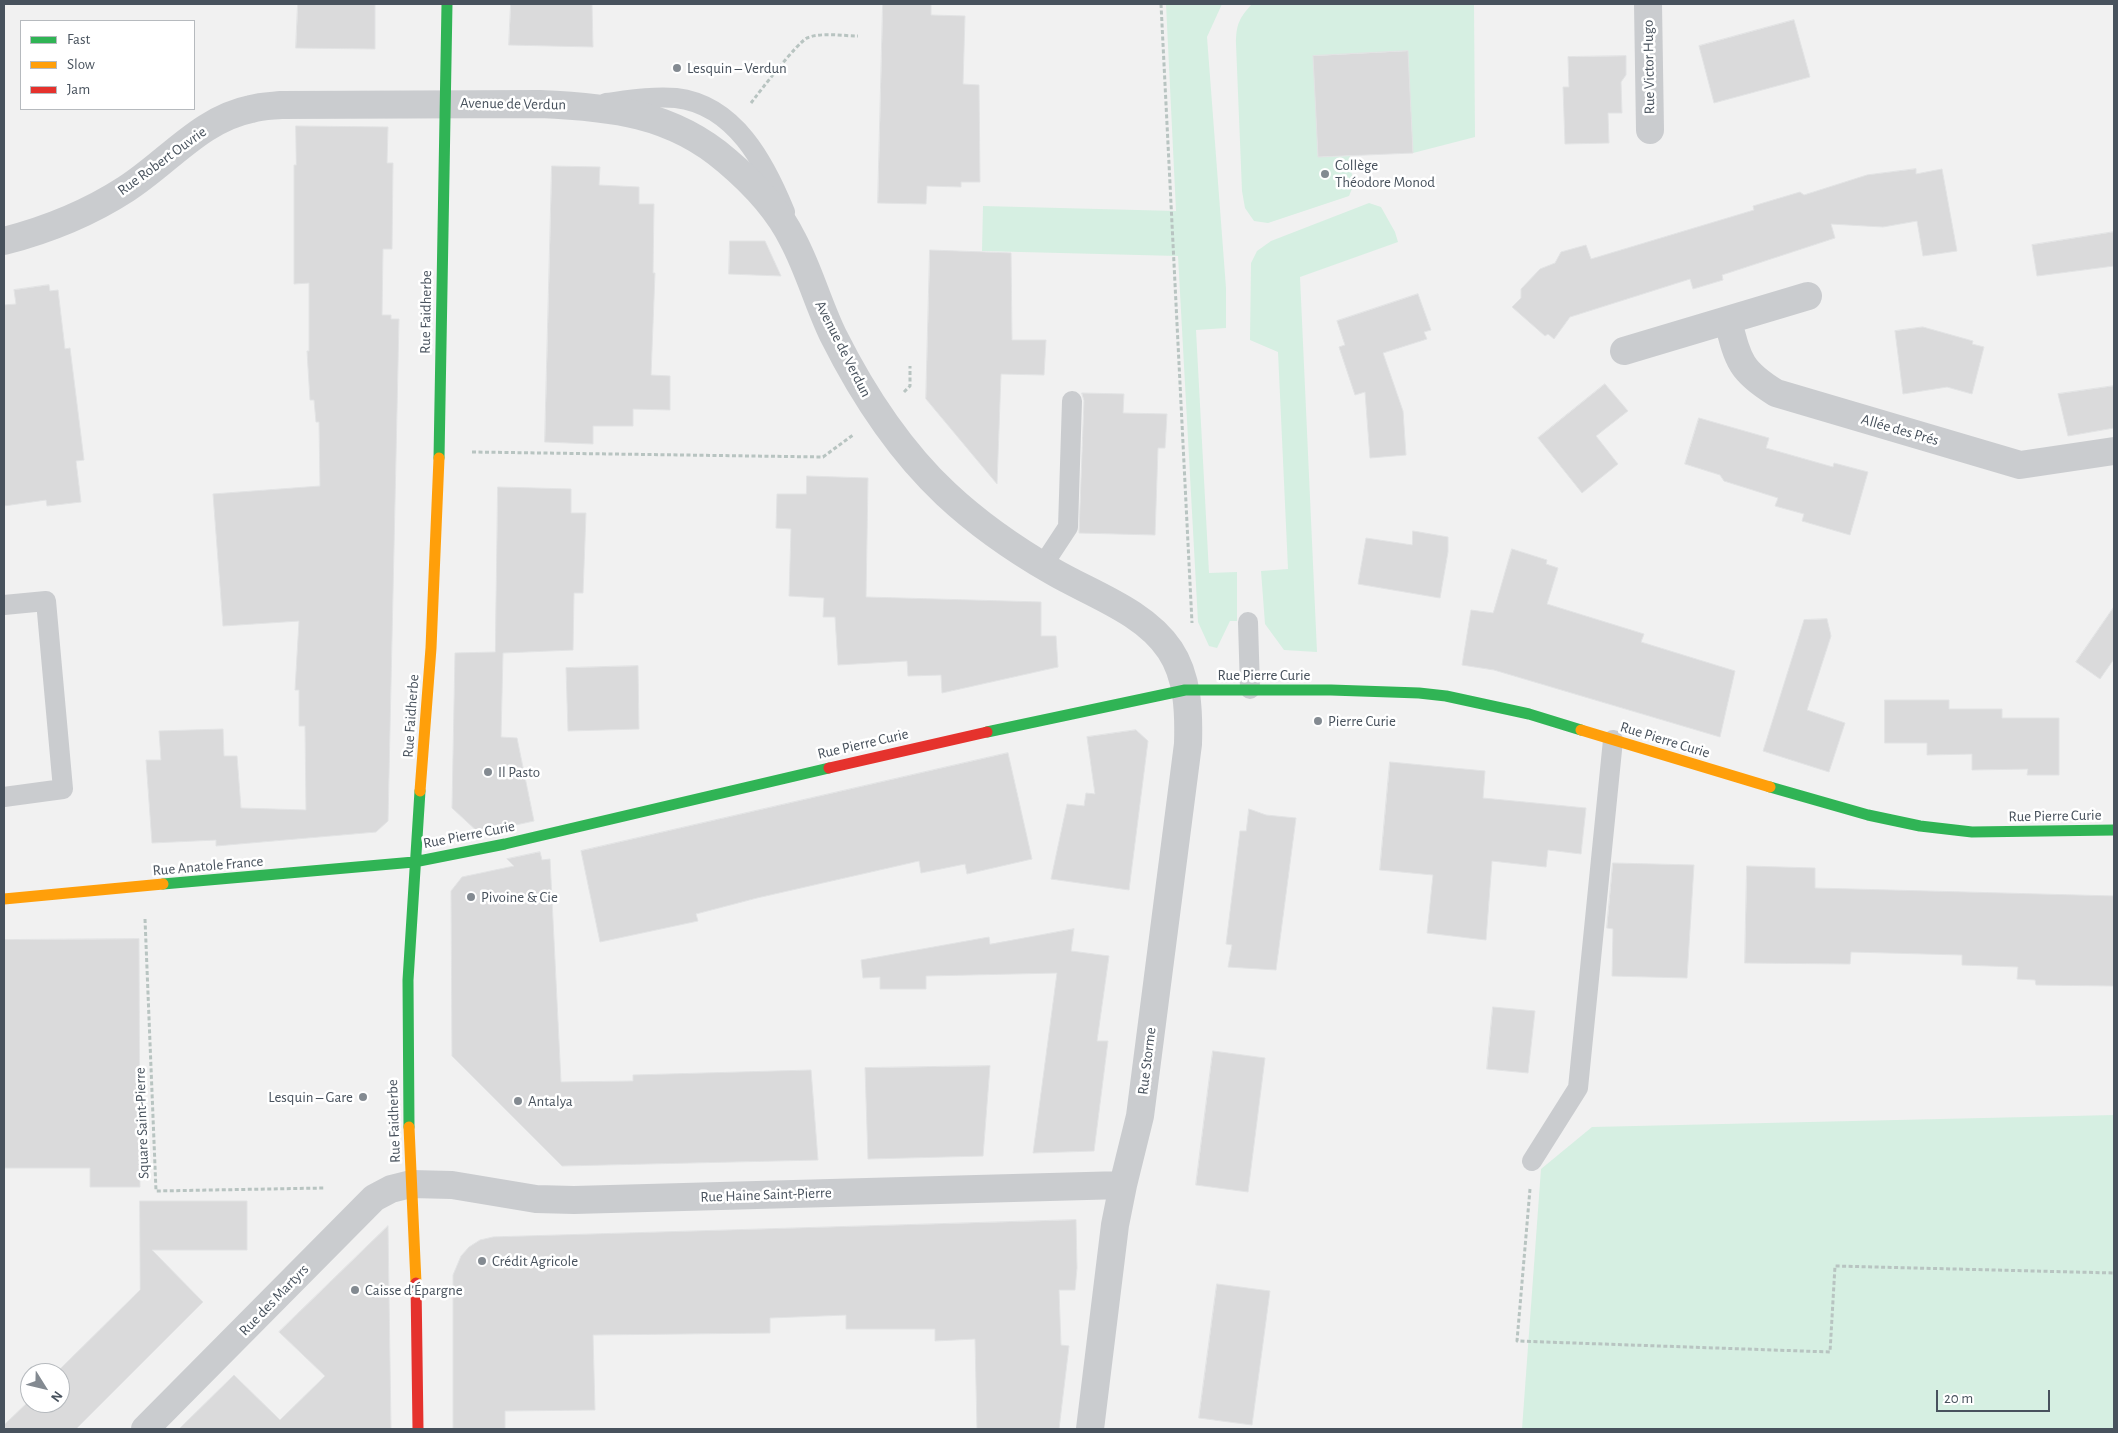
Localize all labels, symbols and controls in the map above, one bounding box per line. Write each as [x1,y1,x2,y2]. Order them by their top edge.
legend [20,20,195,110]
street label: Rue Victor Hugo [1639,20,1659,114]
text: Fast [67,32,90,47]
text: Slow [67,57,95,72]
place label: Lesquin – Verdun [687,59,787,77]
marker: Lesquin – Verdun [671,62,683,74]
text: Jam [67,82,90,97]
street label: Avenue de Verdun [460,94,566,114]
street label: Rue Robert Ouvrie [114,123,210,199]
place label: Collège Théodore Monod [1335,156,1435,191]
marker: Collège Théodore Monod [1319,168,1331,180]
street label: Rue Faidherbe [416,270,436,354]
street label: Avenue de Verdun [811,298,875,400]
street label: Allée des Prés [1859,410,1941,450]
street label: Rue Pierre Curie [1218,666,1310,684]
street label: Rue Faidherbe [399,674,423,758]
place label: Pierre Curie [1328,712,1396,730]
marker: Pierre Curie [1312,715,1324,727]
street label: Rue Pierre Curie [1618,718,1712,762]
street label: Rue Pierre Curie [816,725,910,763]
place label: Il Pasto [498,763,540,781]
marker: Il Pasto [482,766,494,778]
street label: Rue Pierre Curie [2008,806,2102,826]
street label: Rue Pierre Curie [422,817,516,853]
street label: Rue Anatole France [152,852,264,880]
place label: Pivoine & Cie [481,888,558,906]
marker: Pivoine & Cie [465,891,477,903]
street label: Rue Storme [1134,1026,1160,1096]
street label: Square Saint-Pierre [131,1067,153,1179]
street label: Rue Faidherbe [384,1079,404,1163]
place label: Lesquin – Gare [268,1088,353,1106]
marker: Lesquin – Gare [357,1091,369,1103]
place label: Antalya [528,1092,573,1110]
marker: Antalya [512,1095,524,1107]
street label: Rue Haine Saint-Pierre [700,1184,832,1206]
place label: Crédit Agricole [492,1252,578,1270]
marker: Crédit Agricole [476,1255,488,1267]
street label: Rue des Martyrs [235,1260,313,1340]
place label: Caisse d'Épargne [365,1281,463,1299]
marker: Caisse d'Épargne [349,1284,361,1296]
north arrow [20,1363,70,1413]
scale bar [1938,1380,2052,1412]
text: N [48,1388,65,1404]
text: 20 m [1944,1391,1973,1406]

